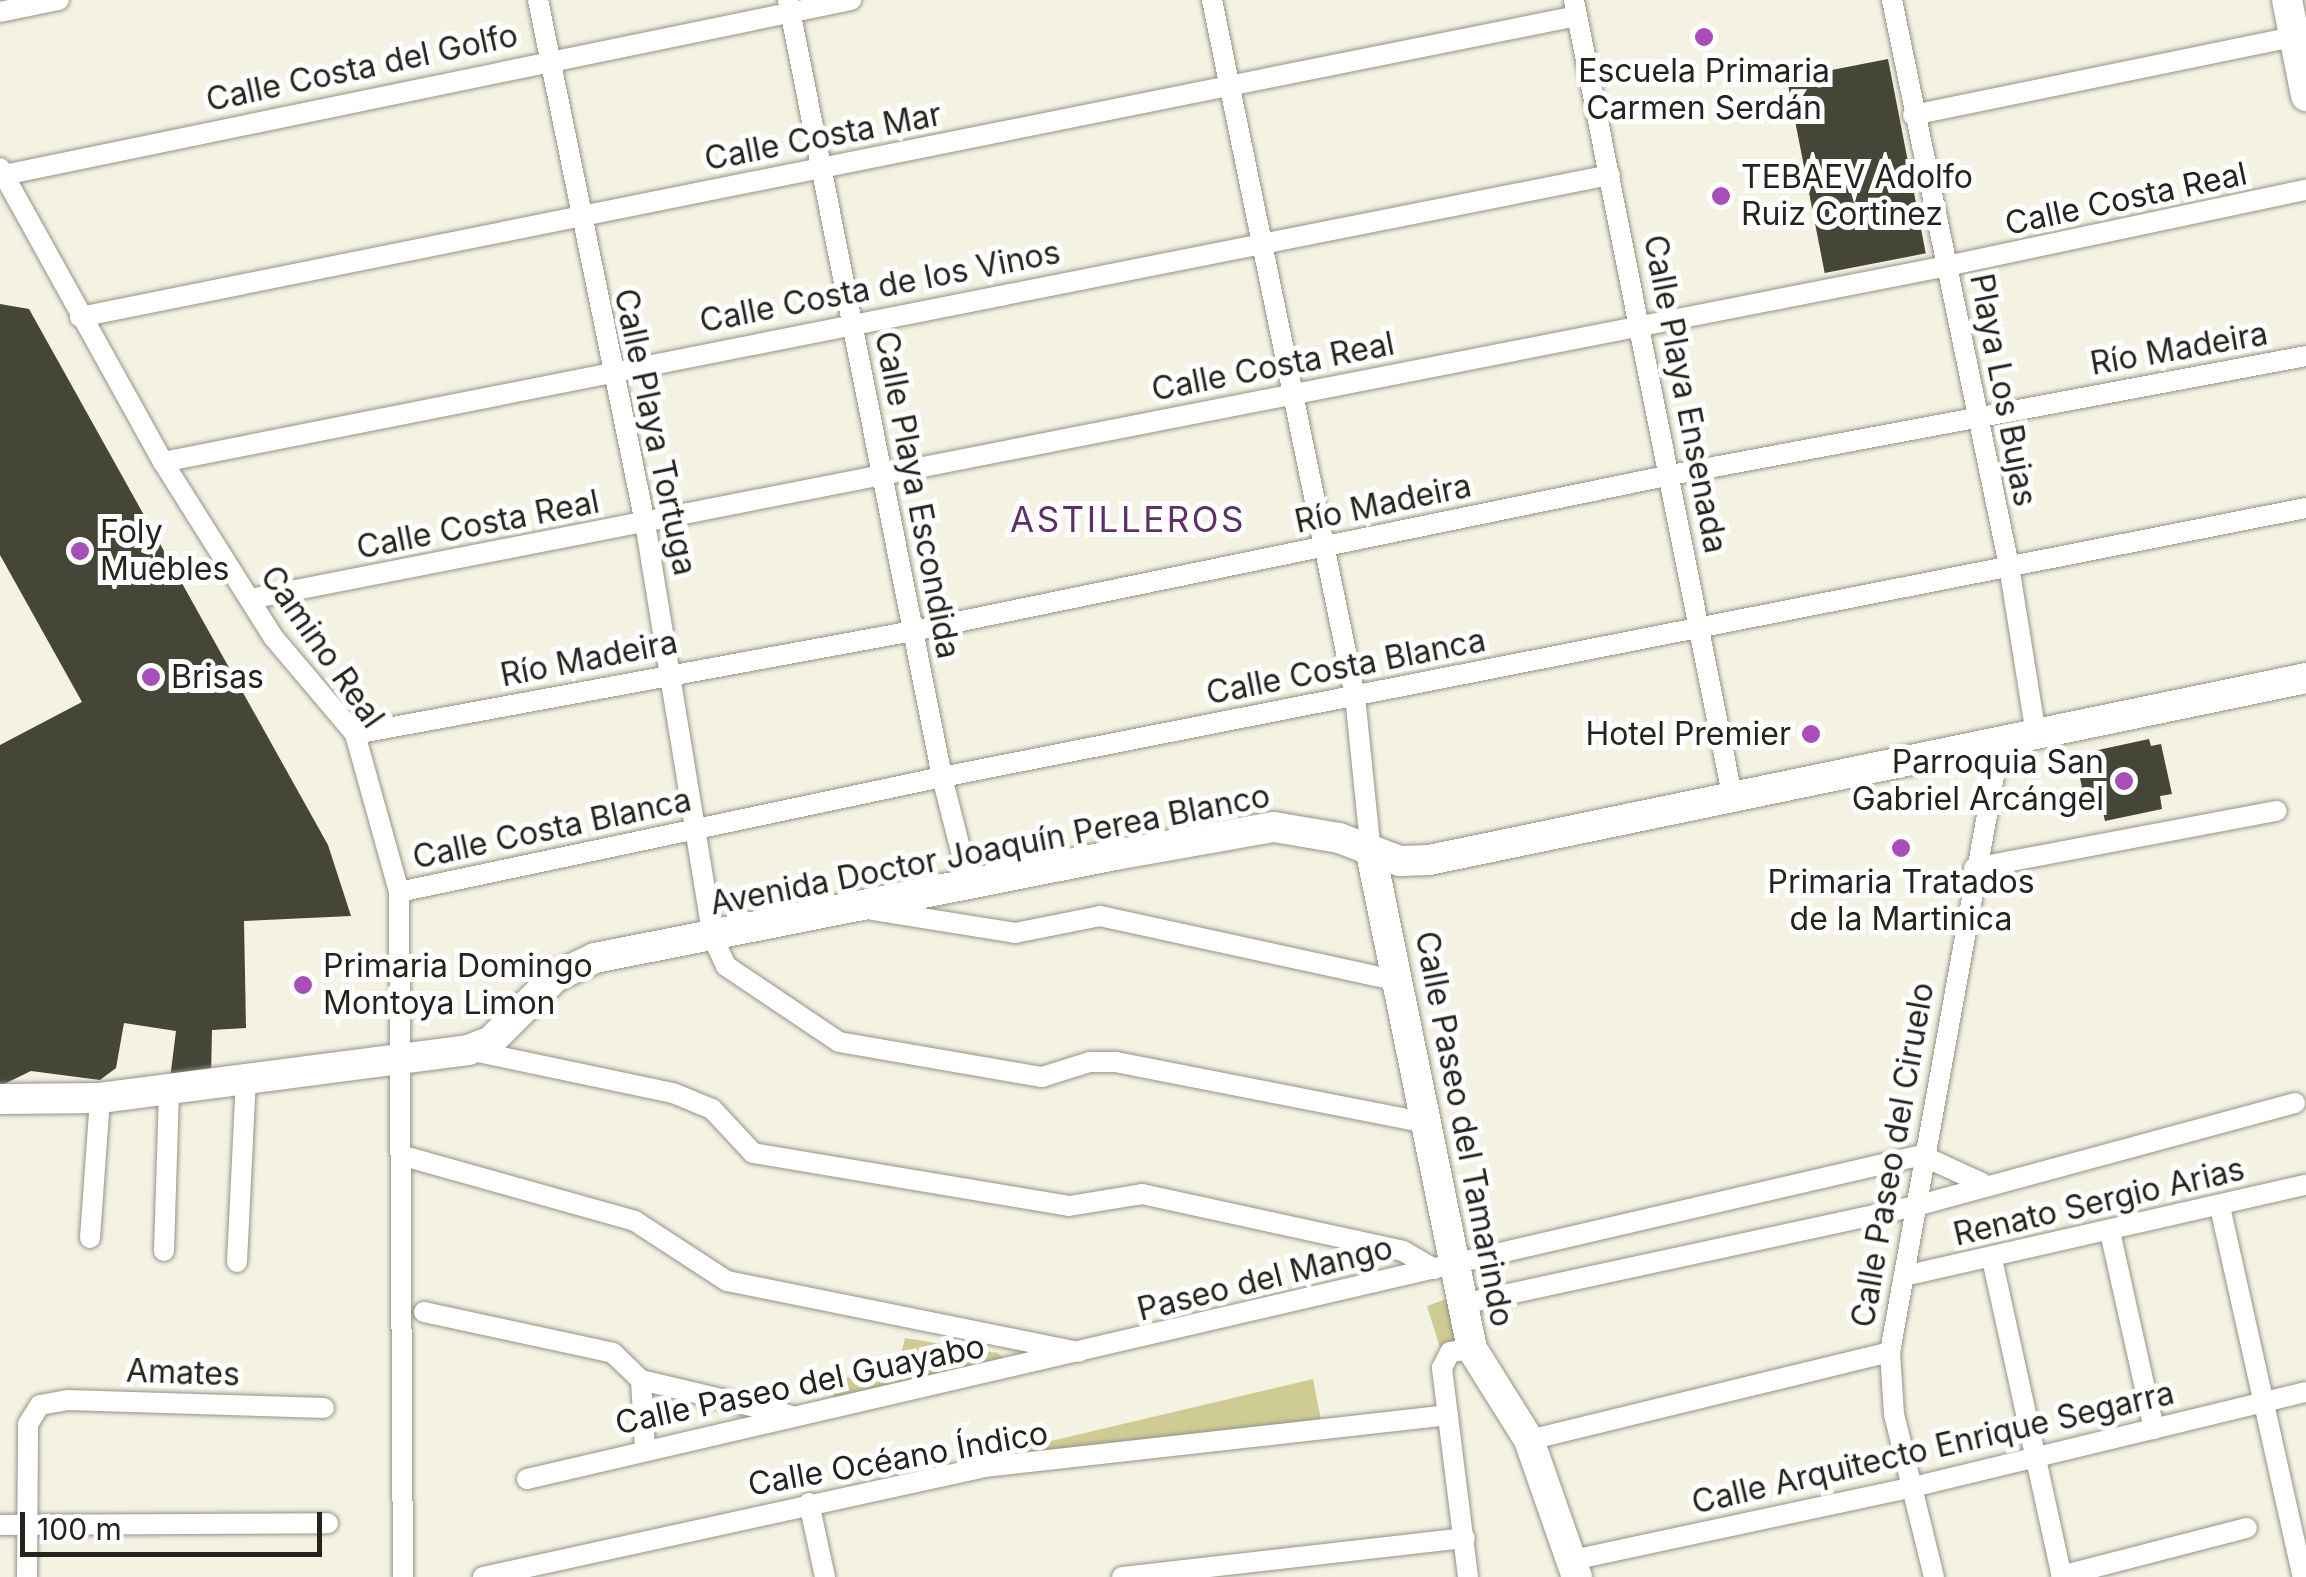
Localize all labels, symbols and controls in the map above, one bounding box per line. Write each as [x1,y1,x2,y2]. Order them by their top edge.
street label: Calle Costa del Golfo [203,16,521,120]
marker: Escuela Primaria Carmen Serdán [1693,26,1715,48]
place label: Escuela Primaria Carmen Serdán [1578,53,1830,128]
street label: Calle Costa Mar [701,95,945,179]
street label: Calle Costa Real [2002,155,2250,243]
place label: TEBAEV Adolfo Ruiz Cortinez [1741,159,1973,234]
marker: TEBAEV Adolfo Ruiz Cortinez [1710,185,1732,207]
street label: Calle Playa Ensenada [1635,232,1735,556]
street label: Calle Costa de los Vinos [696,233,1064,341]
street label: Playa Los Bujas [1962,270,2044,510]
street label: Calle Playa Tortuga [606,285,704,579]
street label: Río Madeira [2087,315,2271,383]
street label: Calle Costa Real [1148,325,1398,409]
street label: Calle Playa Escondida [866,328,968,662]
street label: Río Madeira [1291,467,1475,541]
street label: Calle Costa Real [353,483,603,567]
district label: ASTILLEROS [1010,498,1246,540]
place label: Foly Muebles [100,514,229,589]
marker: Foly Muebles [69,540,91,562]
street label: Camino Real [252,559,392,735]
street label: Calle Costa Blanca [1203,621,1489,713]
street label: Río Madeira [497,623,681,695]
place label: Brisas [171,658,264,696]
marker: Brisas [140,666,162,688]
place label: Hotel Premier [1585,715,1791,753]
marker: Hotel Premier [1800,723,1822,745]
place label: Parroquia San Gabriel Arcángel [1852,744,2104,819]
marker: Parroquia San Gabriel Arcángel [2113,770,2135,792]
street label: Avenida Doctor Joaquín Perea Blanco [707,777,1273,923]
street label: Calle Costa Blanca [409,781,695,877]
marker: Primaria Tratados de la Martinica [1890,837,1912,859]
place label: Primaria Tratados de la Martinica [1767,864,2035,939]
street label: Calle Paseo del Tamarindo [1407,928,1521,1330]
place label: Primaria Domingo Montoya Limon [323,948,593,1023]
marker: Primaria Domingo Montoya Limon [292,974,314,996]
street label: Calle Paseo del Ciruelo [1844,980,1942,1330]
street label: Renato Sergio Arias [1950,1150,2248,1254]
street label: Paseo del Mango [1133,1229,1397,1329]
street label: Calle Paseo del Guayabo [612,1327,988,1443]
street label: Amates [125,1352,241,1394]
street label: Calle Arquitecto Enrique Segarra [1688,1374,2178,1522]
street label: Calle Océano Índico [745,1414,1051,1504]
scale bar [25,1492,328,1554]
text: 100 m [37,1511,122,1547]

